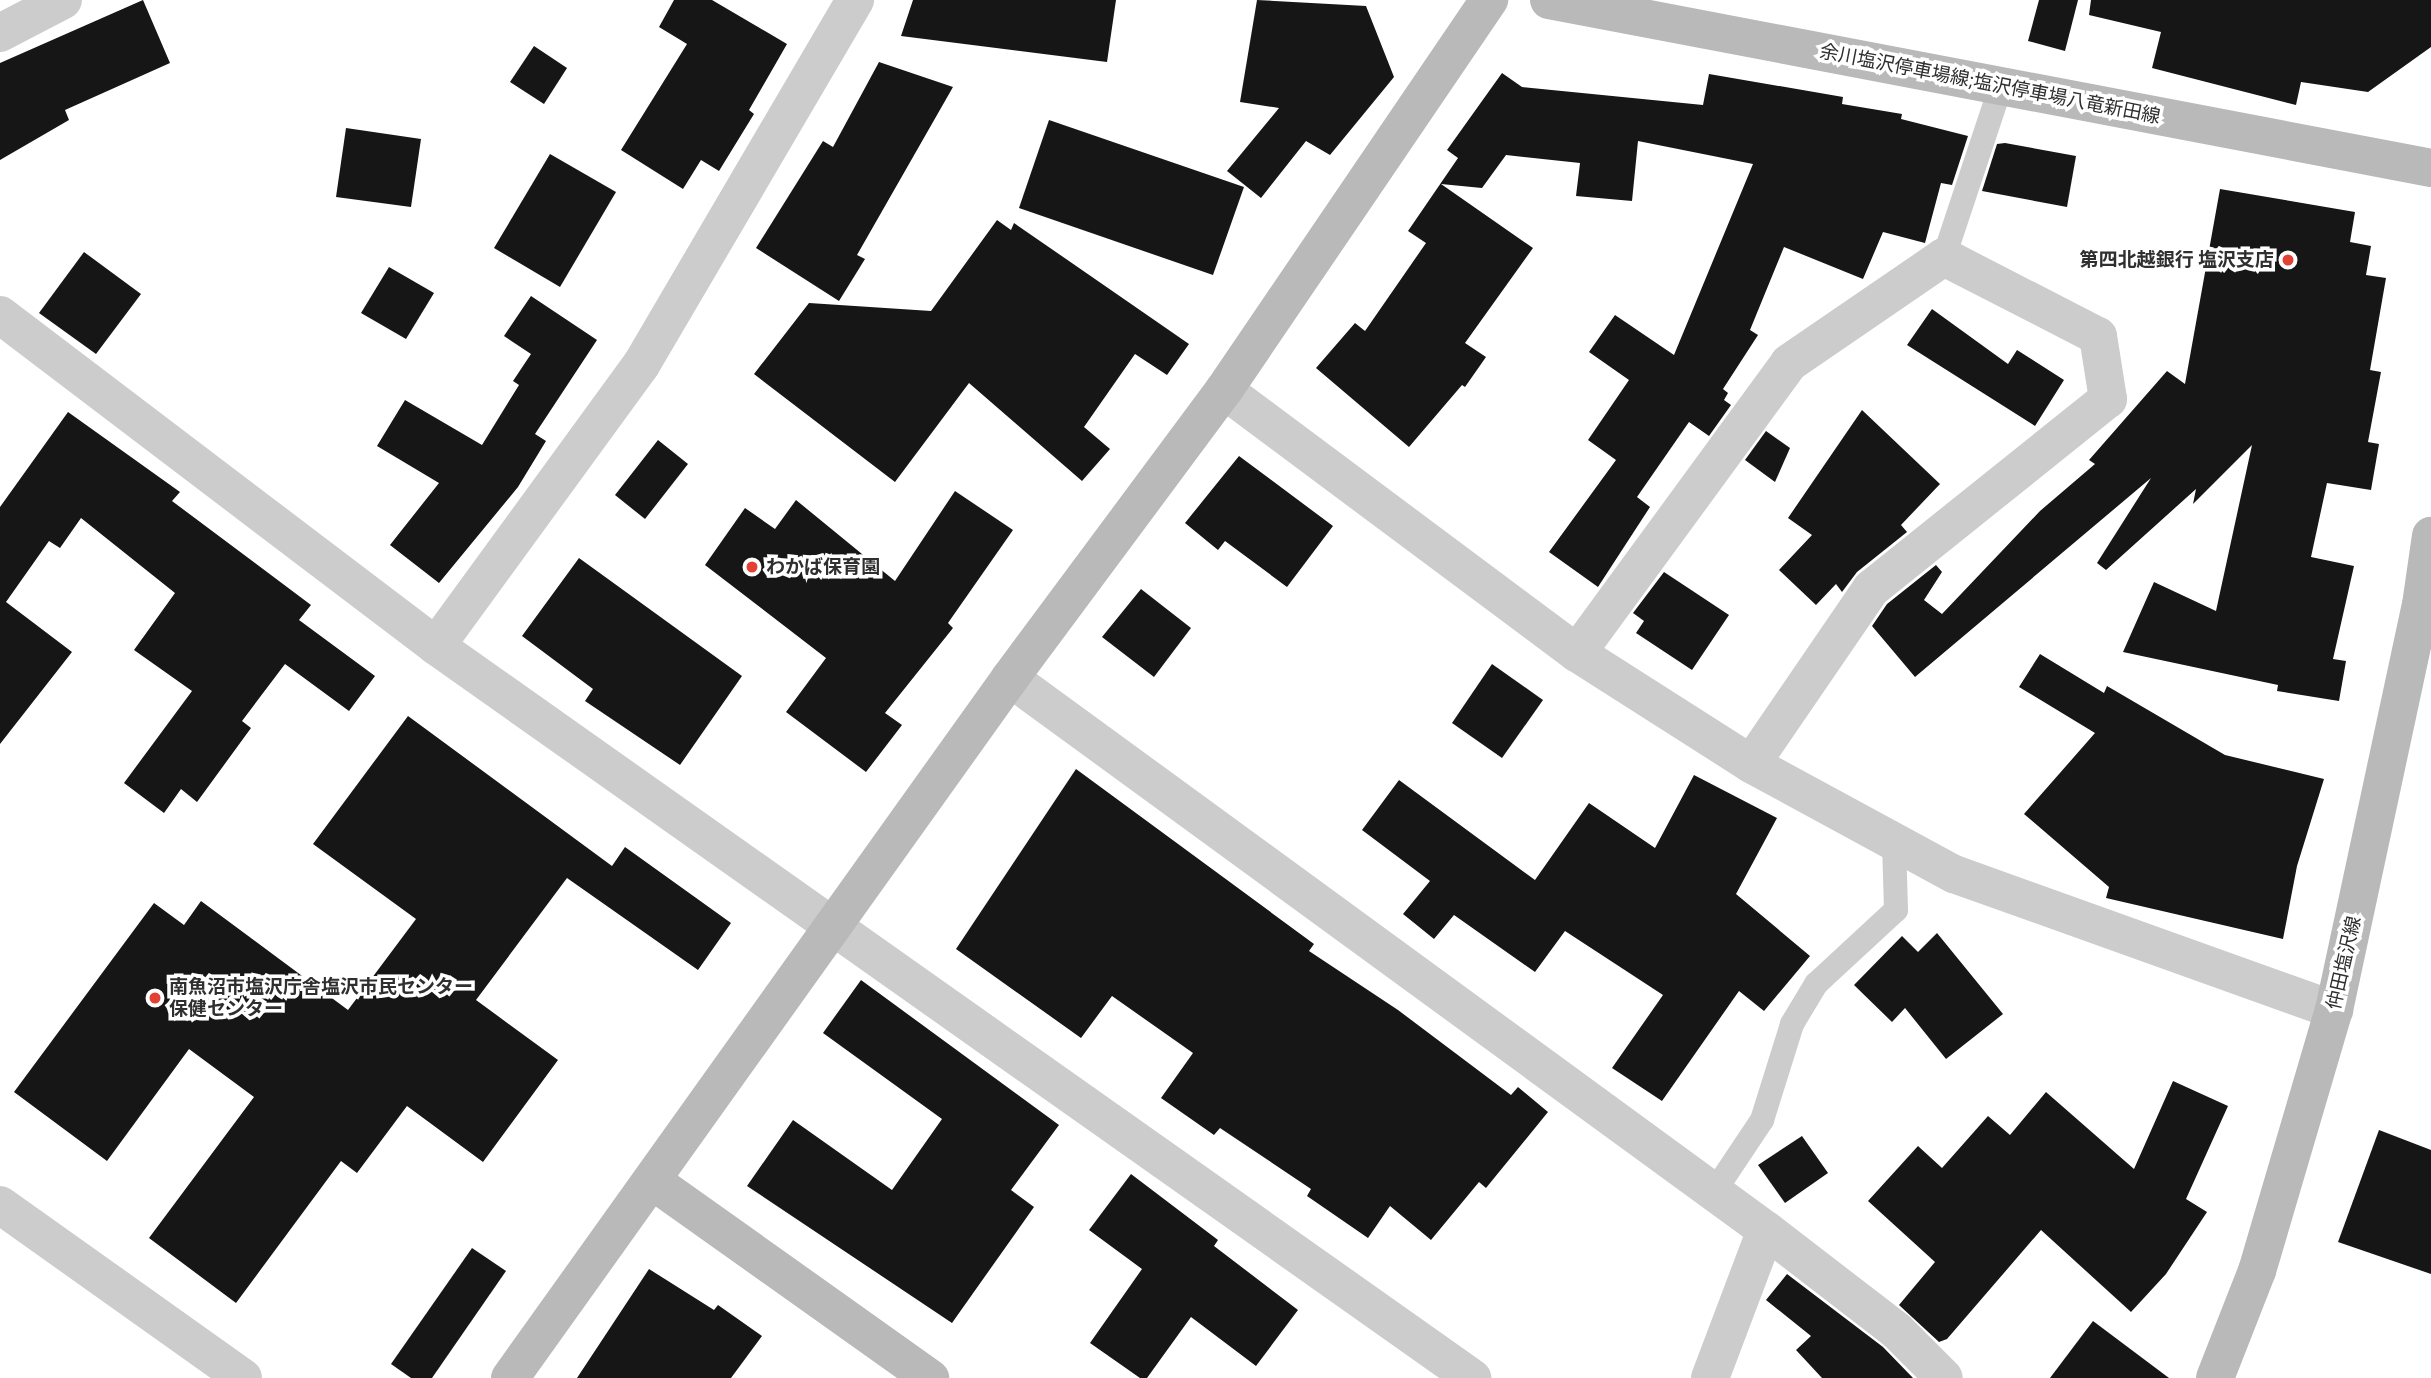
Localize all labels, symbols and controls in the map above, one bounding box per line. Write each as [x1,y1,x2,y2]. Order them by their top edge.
street label: 余川塩沢停車場線;塩沢停車場八竜新田線 [1818,40,2162,128]
place label: 第四北越銀行 塩沢支店 [2079,249,2274,271]
marker: 第四北越銀行 塩沢支店 [2280,252,2296,268]
place label: わかば保育園 [766,556,880,578]
marker: わかば保育園 [744,559,760,575]
street label: 仲田塩沢線 [2322,914,2366,1012]
place label: 南魚沼市塩沢庁舎塩沢市民センター 保健センター [169,976,473,1020]
marker: 南魚沼市塩沢庁舎塩沢市民センター 保健センター [147,990,163,1006]

